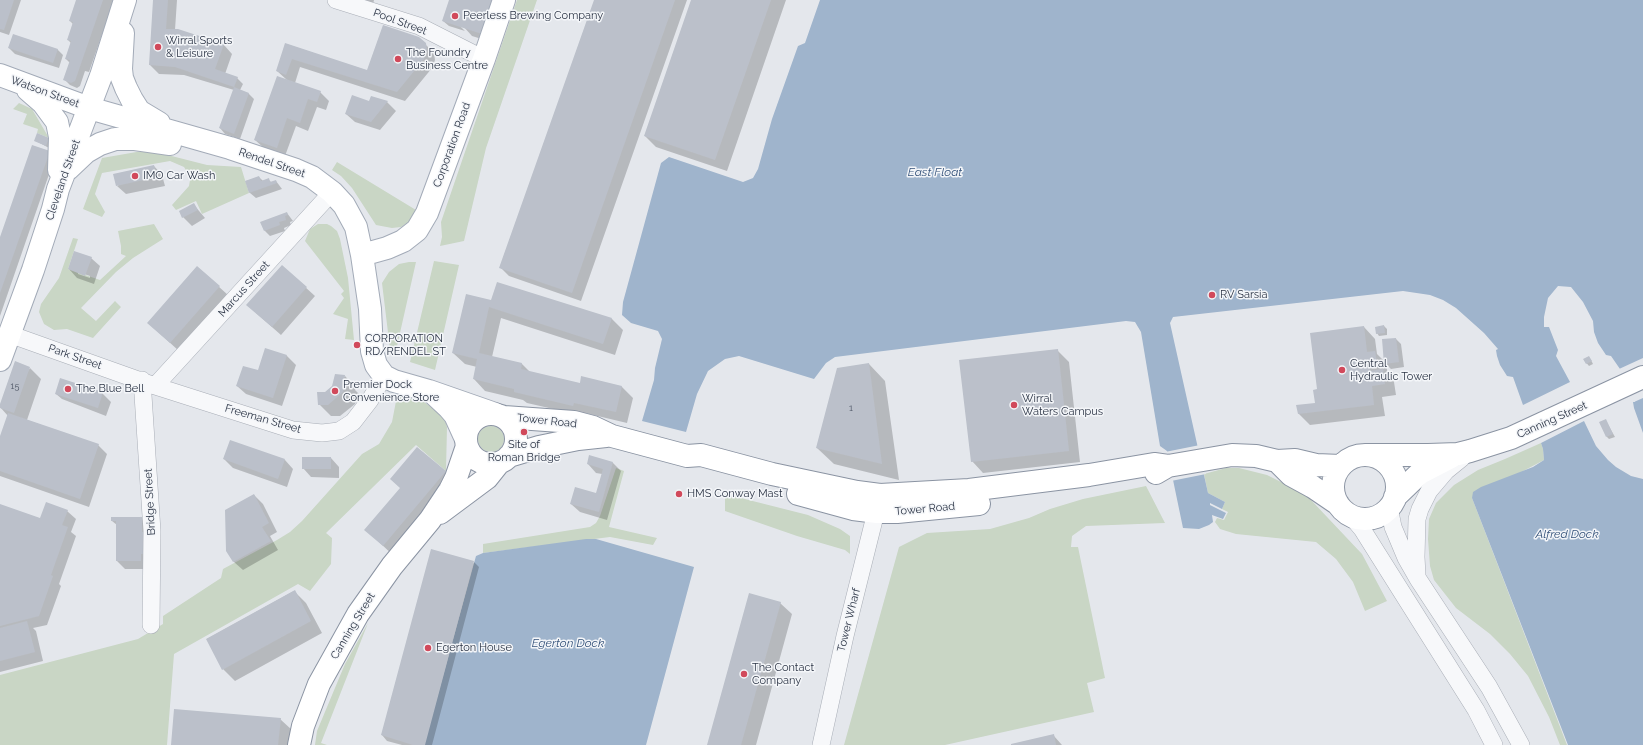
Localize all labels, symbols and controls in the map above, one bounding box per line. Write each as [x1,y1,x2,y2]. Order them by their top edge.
street label: Pool Street [371,6,429,38]
place label: Peerless Brewing Company [463,9,603,23]
marker: Peerless Brewing Company [450,11,460,21]
place label: Wirral Sports & Leisure [166,34,232,60]
marker: Wirral Sports & Leisure [153,42,163,52]
place label: The Foundry Business Centre [406,46,488,72]
marker: The Foundry Business Centre [393,54,403,64]
street label: Watson Street [9,73,81,111]
street label: Corporation Road [431,101,473,189]
street label: Cleveland Street [43,138,83,222]
street label: Rendel Street [237,145,307,181]
water label: East Float [908,165,962,179]
place label: IMO Car Wash [143,169,215,183]
marker: IMO Car Wash [130,171,140,181]
street label: Marcus Street [216,258,272,320]
place label: RV Sarsia [1220,288,1267,302]
marker: RV Sarsia [1207,290,1217,300]
place label: CORPORATION RD/RENDEL ST [365,332,446,358]
marker: CORPORATION RD/RENDEL ST [352,340,362,350]
street label: Park Street [46,342,104,372]
place label: Central Hydraulic Tower [1350,357,1432,383]
marker: Central Hydraulic Tower [1337,365,1347,375]
place label: Premier Dock Convenience Store [343,378,439,404]
house number: 15 [11,381,19,391]
place label: The Blue Bell [76,382,144,396]
marker: The Blue Bell [63,384,73,394]
marker: Premier Dock Convenience Store [330,386,340,396]
place label: Wirral Waters Campus [1022,392,1103,418]
street label: Canning Street [1515,399,1589,441]
marker: Wirral Waters Campus [1009,400,1019,410]
street label: Freeman Street [223,402,303,436]
house number: 1 [849,403,853,413]
street label: Tower Road [516,411,578,431]
marker: Site of Roman Bridge [519,427,529,437]
place label: Site of Roman Bridge [488,438,560,464]
street label: Bridge Street [142,468,158,536]
place label: HMS Conway Mast [687,487,783,501]
marker: HMS Conway Mast [674,489,684,499]
street label: Tower Road [895,500,955,518]
water label: Alfred Dock [1535,527,1599,541]
street label: Tower Wharf [835,587,863,653]
street label: Canning Street [328,590,378,662]
water label: Egerton Dock [532,636,604,650]
place label: Egerton House [436,641,512,655]
marker: Egerton House [423,643,433,653]
place label: The Contact Company [752,661,814,687]
marker: The Contact Company [739,669,749,679]

